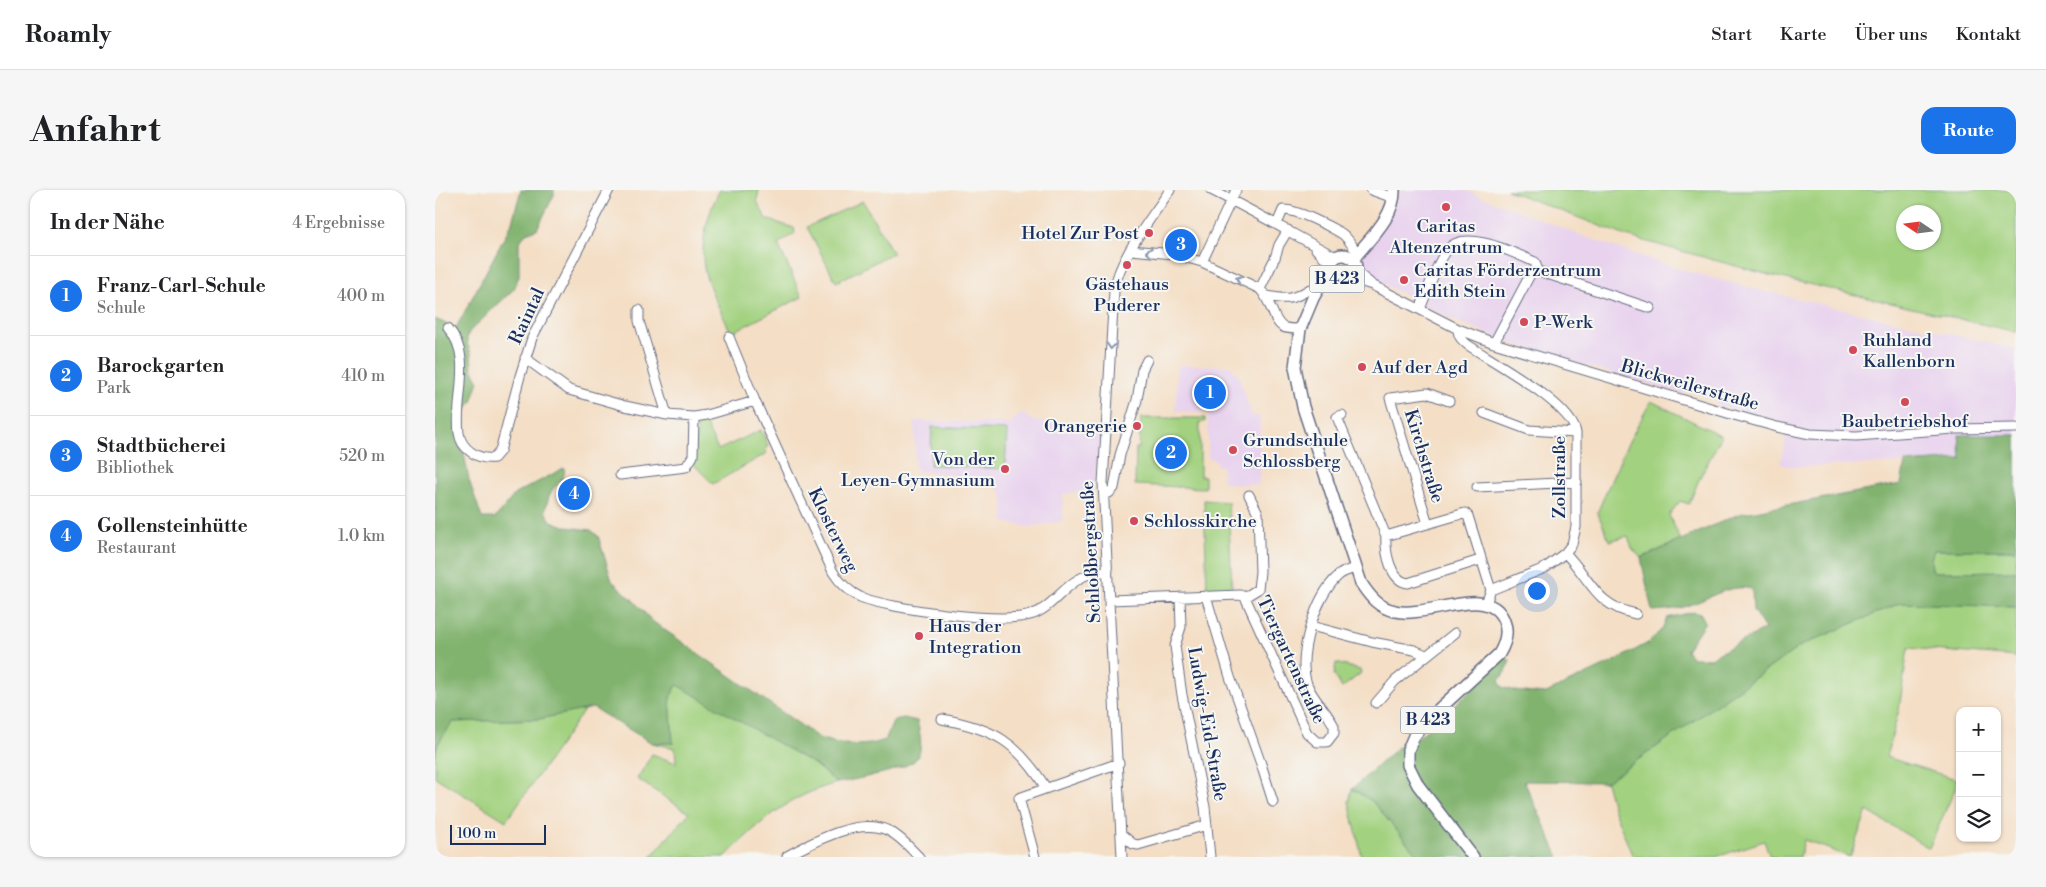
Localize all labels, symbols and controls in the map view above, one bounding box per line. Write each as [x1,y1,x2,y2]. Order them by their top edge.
text: Roamly [25,20,111,50]
text: Start [1711,23,1752,46]
text: Karte [1780,23,1827,46]
text: Über uns [1855,23,1928,46]
text: Kontakt [1956,23,2021,46]
button: Route [1921,107,2016,154]
text: Anfahrt [30,109,161,152]
marker: Caritas Altenzentrum [1440,201,1452,213]
north arrow [1896,205,1941,250]
text: In der Nähe [50,210,165,236]
text: 4 Ergebnisse [292,213,385,233]
place label: Caritas Altenzentrum [1389,215,1503,259]
place label: Hotel Zur Post [1021,222,1140,245]
pin: 3 [1165,226,1197,264]
marker: Hotel Zur Post [1143,227,1155,239]
one-way arrow [1145,246,1153,257]
marker: Gästehaus Puderer [1121,259,1133,271]
place label: Caritas Förderzentrum Edith Stein [1414,259,1601,303]
road number: B 423 [1309,266,1365,292]
place label: Gästehaus Puderer [1085,273,1169,317]
text: Franz-Carl-Schule [97,274,266,298]
marker: Caritas Förderzentrum Edith Stein [1398,274,1410,286]
one-way arrow [1235,275,1244,286]
street label: Raintal [504,283,550,348]
text: 1 [62,286,70,306]
text: 400 m [337,286,385,306]
text: Schule [97,298,146,318]
place label: P-Werk [1534,311,1594,334]
marker: P-Werk [1518,316,1530,328]
place label: Ruhland Kallenborn [1863,329,1956,373]
one-way arrow [1106,342,1117,350]
marker: Ruhland Kallenborn [1847,344,1859,356]
text: Barockgarten [97,354,224,378]
street label: Blickweilerstraße [1617,354,1762,416]
place label: Auf der Agd [1371,356,1469,379]
marker: Auf der Agd [1356,361,1368,373]
text: 2 [61,366,71,386]
text: 410 m [341,366,385,386]
pin: 1 [1194,374,1226,412]
text: Park [97,378,130,398]
marker: Baubetriebshof [1899,396,1911,408]
street label: Kirchstraße [1399,406,1449,506]
place label: Baubetriebshof [1841,410,1970,433]
place label: Orangerie [1044,415,1127,438]
marker: Orangerie [1131,420,1143,432]
place label: Grundschule Schlossberg [1243,429,1348,473]
text: Stadtbücherei [97,434,226,458]
pin: 2 [1155,434,1187,472]
street label: Zollstraße [1548,436,1571,518]
marker: Grundschule Schlossberg [1227,444,1239,456]
text: 3 [61,446,71,466]
text: 520 m [339,446,385,466]
place label: Von der Leyen-Gymnasium [841,448,995,492]
text: Bibliothek [97,458,173,478]
marker: Von der Leyen-Gymnasium [999,463,1011,475]
pin: 4 [558,475,590,513]
street label: Schloßbergstraße [1076,480,1106,624]
street label: Klosterweg [803,484,864,577]
place label: Schlosskirche [1144,510,1257,533]
text: Gollensteinhütte [97,514,248,538]
marker: Schlosskirche [1128,515,1140,527]
text: 4 [61,526,71,546]
text: 1.0 km [338,526,385,546]
text: Restaurant [97,538,176,558]
your location [1524,578,1550,604]
street label: Tiergartenstraße [1251,592,1331,728]
place label: Haus der Integration [929,615,1022,659]
marker: Haus der Integration [913,630,925,642]
street label: Ludwig-Eid-Straße [1182,645,1232,803]
road number: B 423 [1401,706,1455,734]
map controls [1956,707,2001,842]
button: + [1956,707,2001,752]
button: − [1956,752,2001,797]
button: layers [1956,797,2001,842]
scale bar [450,822,546,845]
text: 100 m [457,825,496,843]

